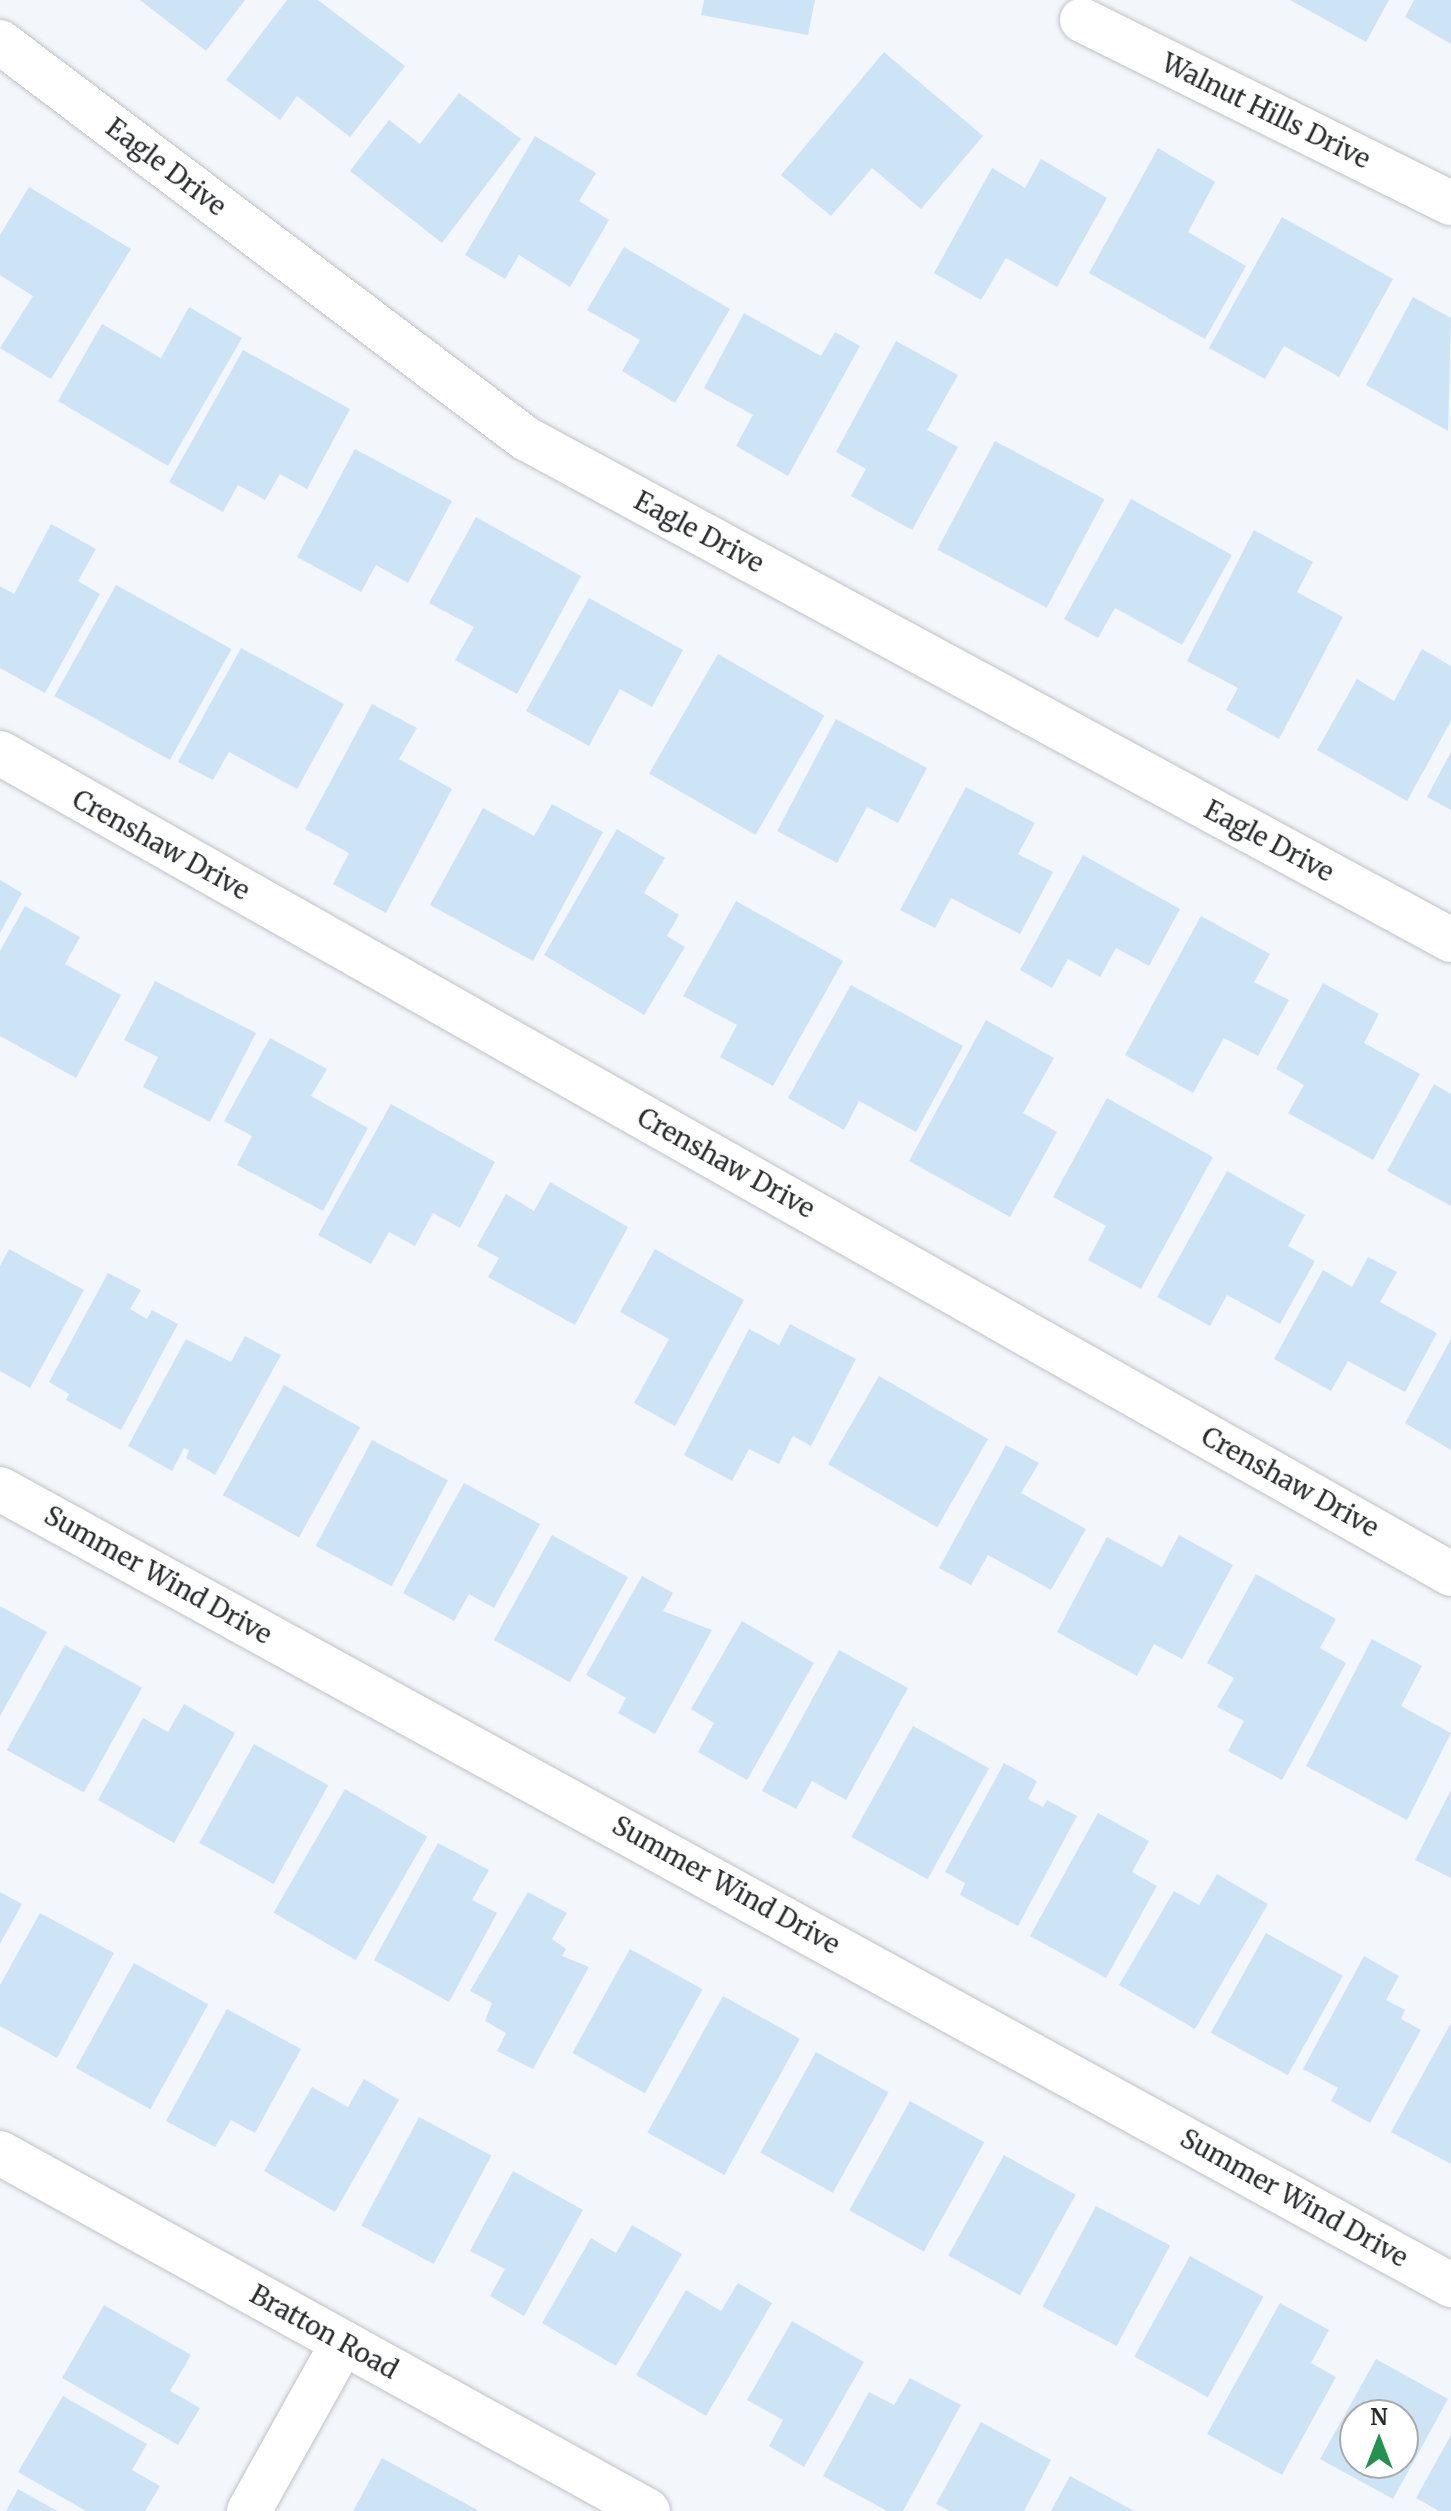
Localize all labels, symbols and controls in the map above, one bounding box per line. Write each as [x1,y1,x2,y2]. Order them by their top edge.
street label: Walnut Hills Drive [1157,47,1375,175]
street label: Eagle Drive [100,112,232,222]
street label: Eagle Drive [629,485,769,579]
street label: Crenshaw Drive [67,783,255,907]
street label: Eagle Drive [1199,794,1339,888]
street label: Crenshaw Drive [632,1101,820,1225]
street label: Crenshaw Drive [1196,1420,1384,1544]
street label: Summer Wind Drive [39,1500,277,1650]
street label: Summer Wind Drive [607,1810,845,1960]
street label: Summer Wind Drive [1175,2123,1413,2273]
street label: Bratton Road [245,2279,403,2385]
north arrow [1339,2399,1419,2479]
text: N [1370,2403,1388,2431]

